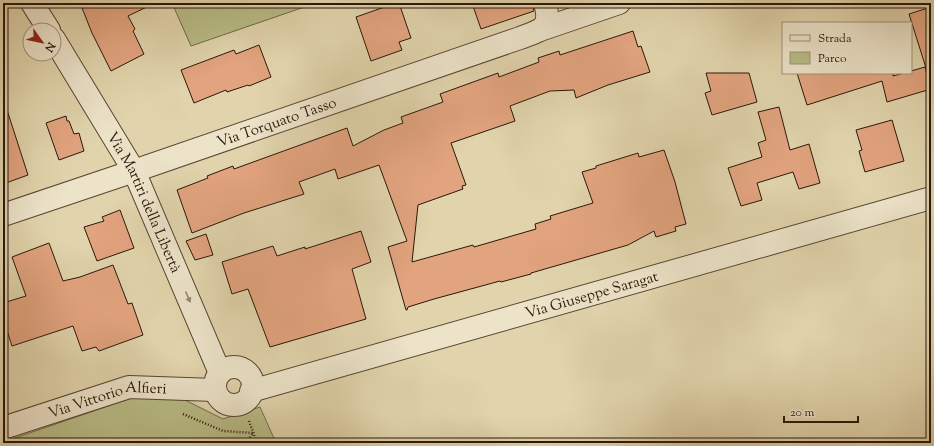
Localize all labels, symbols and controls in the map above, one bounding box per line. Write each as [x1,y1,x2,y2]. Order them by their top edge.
north arrow [22,22,62,62]
legend [782,22,912,74]
text: Strada [818,30,852,48]
text: N [40,38,59,55]
text: Parco [818,50,847,68]
street label: Via Torquato Tasso [215,93,340,154]
street label: Via Martiri della Libertà [101,128,185,277]
street label: Via Giuseppe Saragat [523,267,661,325]
one-way arrow [185,292,191,303]
street label: Via Vittorio Alfieri [46,378,167,425]
scale bar [784,398,858,424]
text: 20 m [790,404,815,422]

